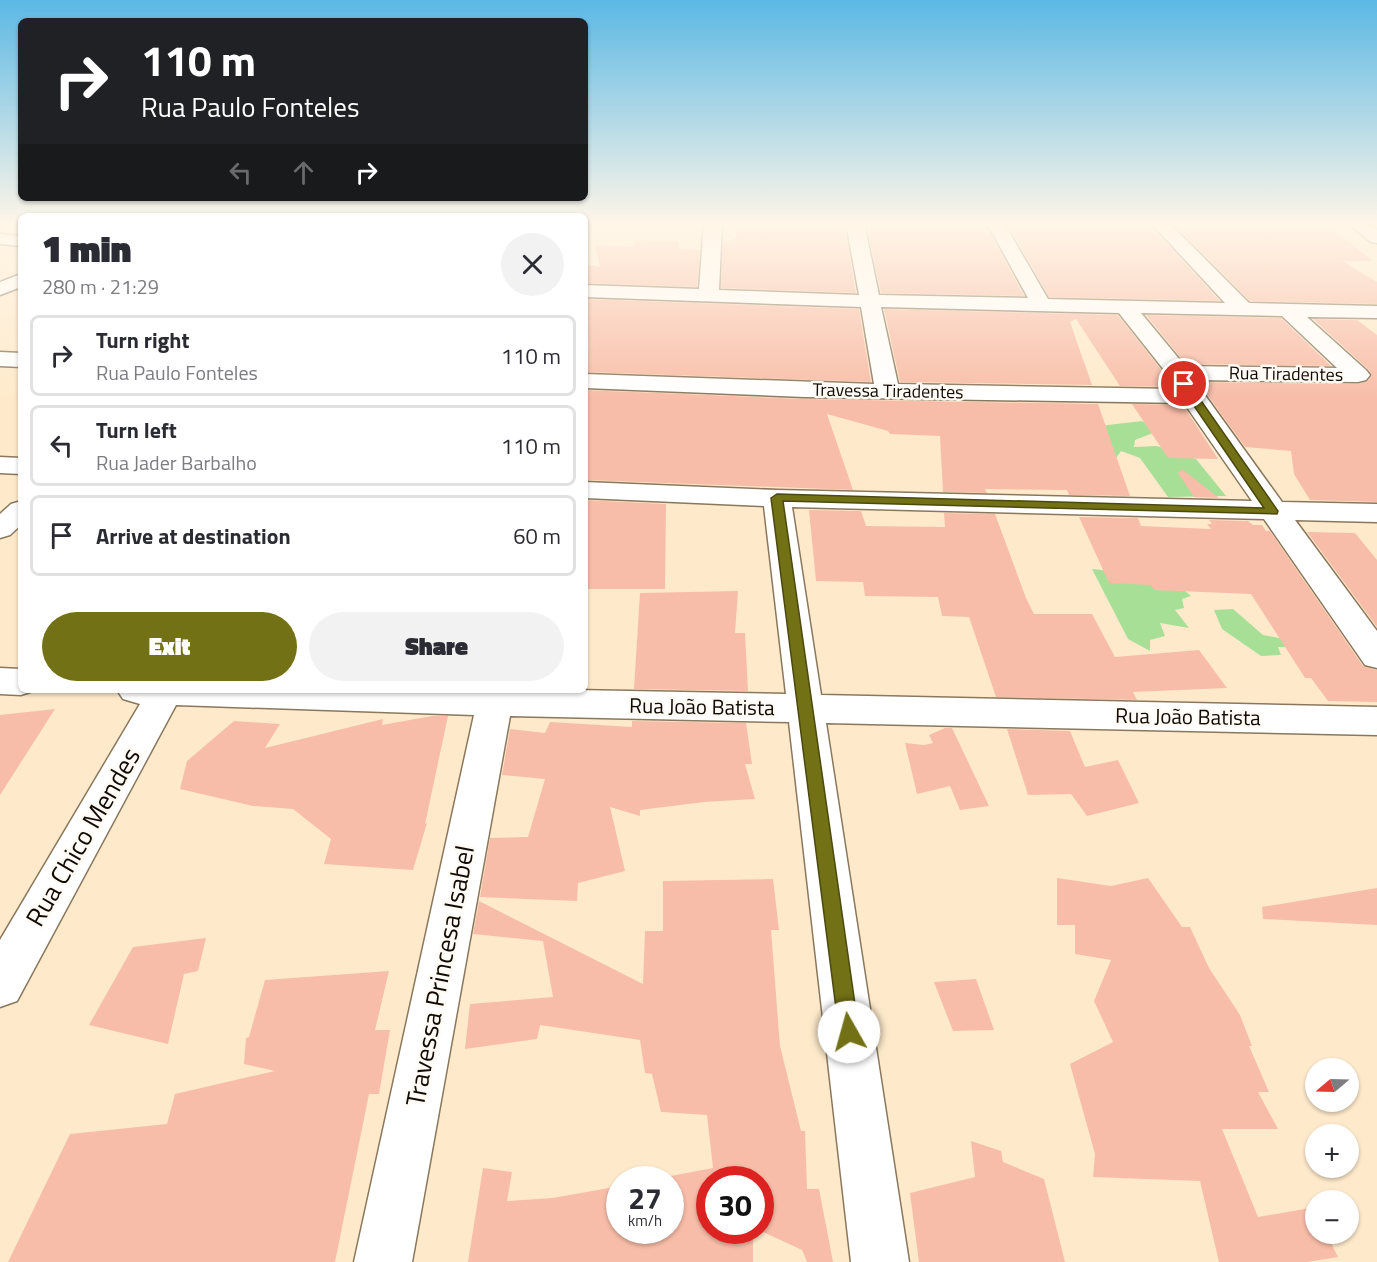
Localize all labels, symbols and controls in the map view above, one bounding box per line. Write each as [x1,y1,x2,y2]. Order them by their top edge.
text: 110 m [141,28,256,92]
icon: right [42,42,120,120]
text: Rua Paulo Fonteles [141,86,359,127]
icon: left [224,156,257,189]
icon: ahead [287,156,320,189]
icon: right [350,156,383,189]
text: 1 min [42,221,131,276]
button: close [501,233,564,296]
text: 280 m · 21:29 [42,271,159,302]
text: Turn right [96,323,190,357]
icon: right [45,339,78,372]
text: 110 m [501,339,561,373]
text: Rua Paulo Fonteles [96,357,258,388]
pin [1158,358,1209,409]
street label: Rua Tiradentes [1229,359,1343,388]
icon: arrive [1167,367,1200,400]
street label: Travessa Tiradentes [812,376,964,405]
text: Turn left [96,413,177,447]
icon: left [45,429,78,462]
text: 110 m [501,429,561,463]
text: Rua Jader Barbalho [96,447,257,478]
icon: arrive [45,519,78,552]
text: Arrive at destination [96,519,291,553]
text: 60 m [513,519,561,553]
button: Exit [42,612,297,681]
button: Share [309,612,564,681]
street label: Rua João Batista [629,689,776,723]
street label: Rua João Batista [1115,699,1262,733]
street label: Rua Chico Mendes [16,740,150,933]
street label: Travessa Princesa Isabel [395,842,484,1110]
position arrow [817,1000,881,1064]
north arrow [1305,1058,1359,1112]
map controls [1305,1058,1359,1244]
button: + [1305,1124,1359,1178]
speed limit sign: 30 [696,1166,774,1244]
text: 27 [628,1175,662,1221]
button: − [1305,1190,1359,1244]
text: km/h [628,1209,662,1232]

